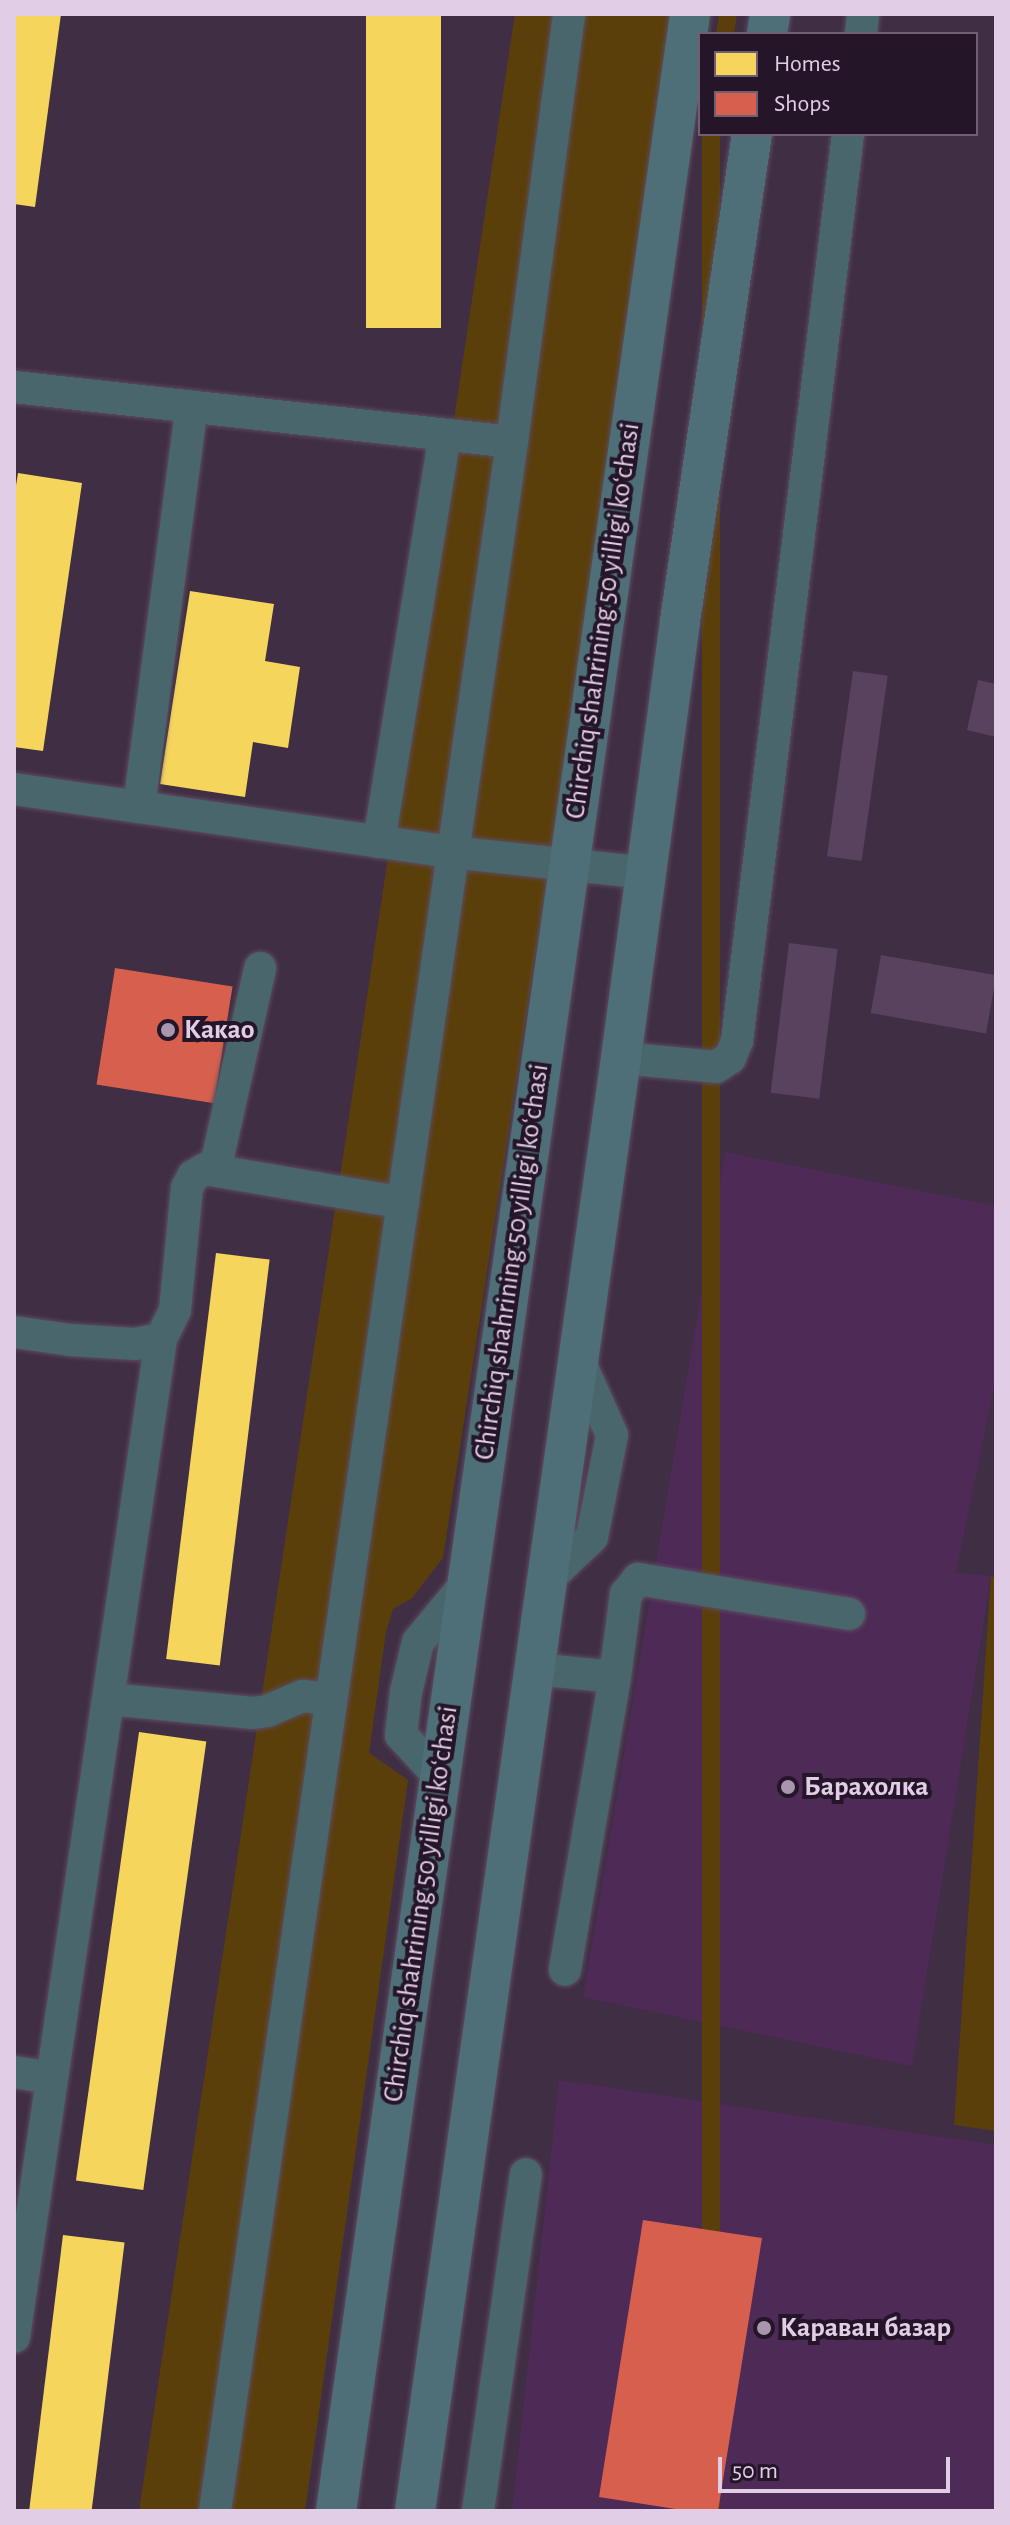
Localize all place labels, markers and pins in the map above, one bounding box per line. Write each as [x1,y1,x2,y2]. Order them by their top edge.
place label: Какао [184,1013,254,1047]
marker: Какао [159,1021,177,1039]
place label: Барахолка [804,1770,928,1804]
marker: Барахолка [779,1778,797,1796]
place label: Караван базар [780,2311,951,2345]
marker: Караван базар [755,2319,773,2337]

